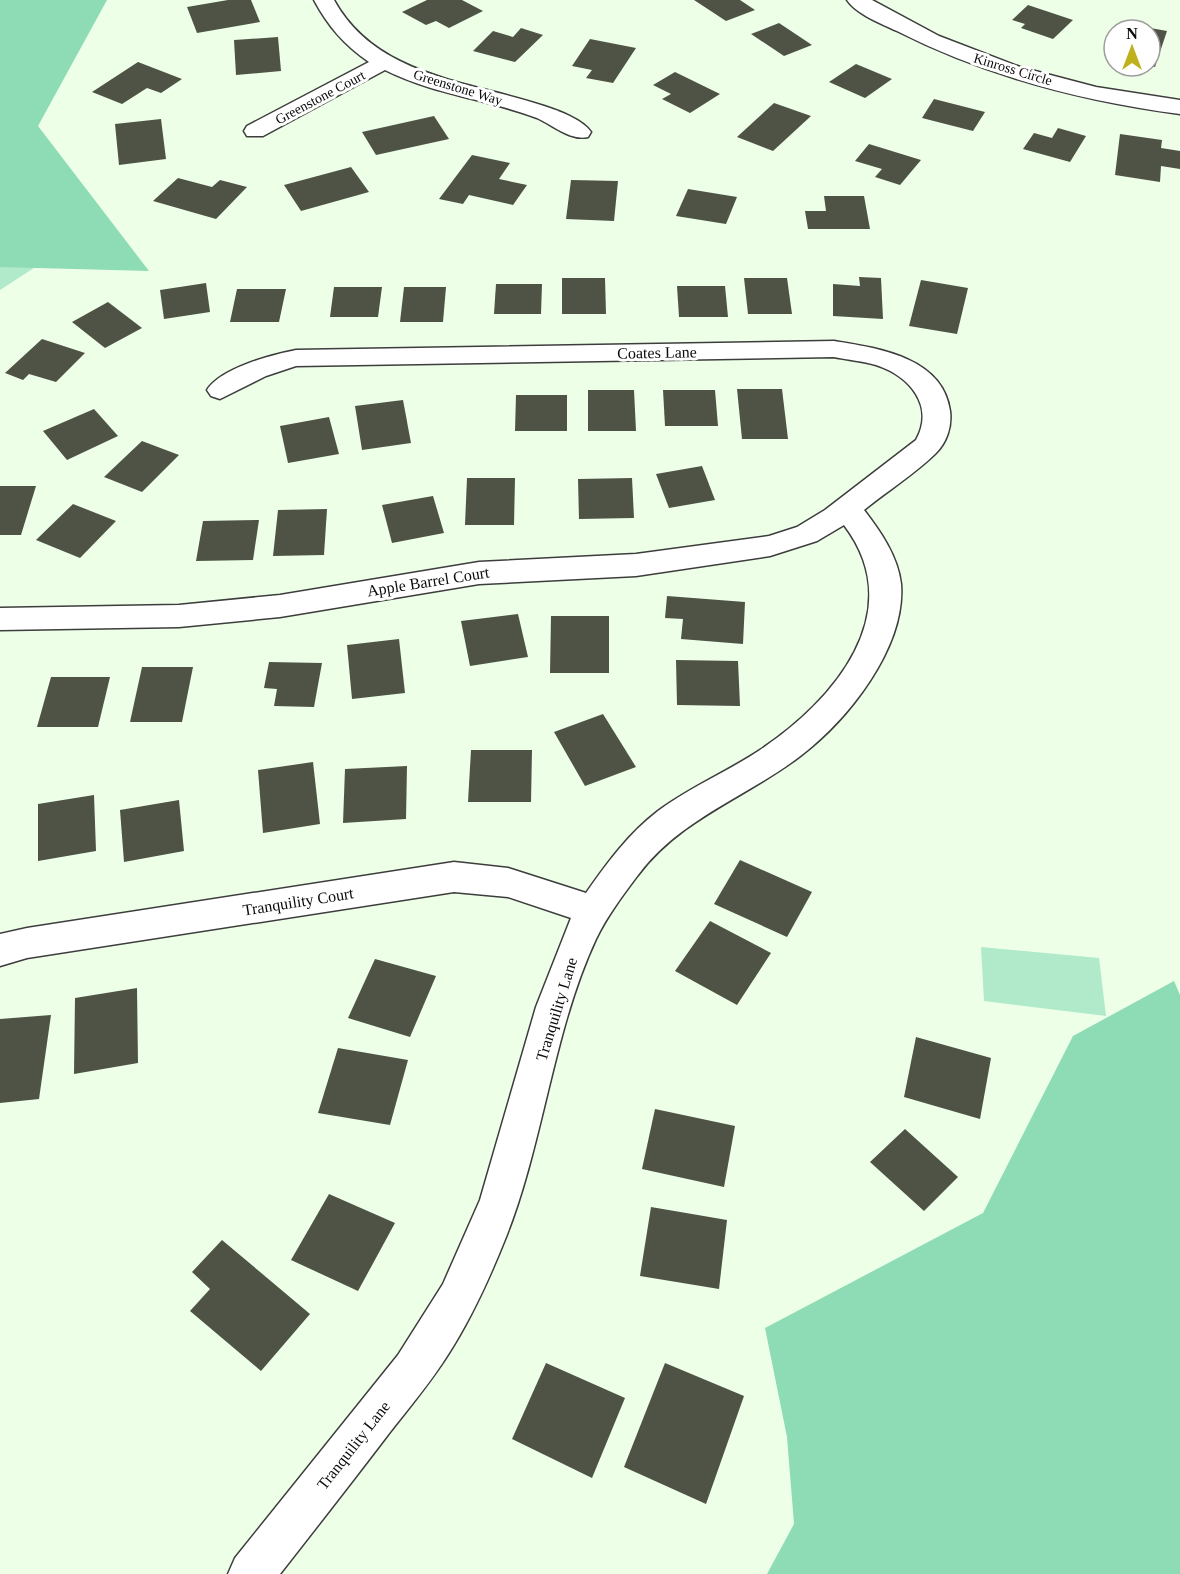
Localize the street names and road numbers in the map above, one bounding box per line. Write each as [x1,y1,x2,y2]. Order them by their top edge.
street label: Kinross Circle [972,50,1054,89]
street label: Greenstone Court [273,67,368,127]
street label: Greenstone Way [412,67,504,108]
street label: Coates Lane [617,343,697,362]
street label: Apple Barrel Court [366,563,491,601]
street label: Tranquility Court [241,884,355,920]
street label: Tranquility Lane [533,955,581,1063]
street label: Tranquility Lane [314,1398,394,1493]

